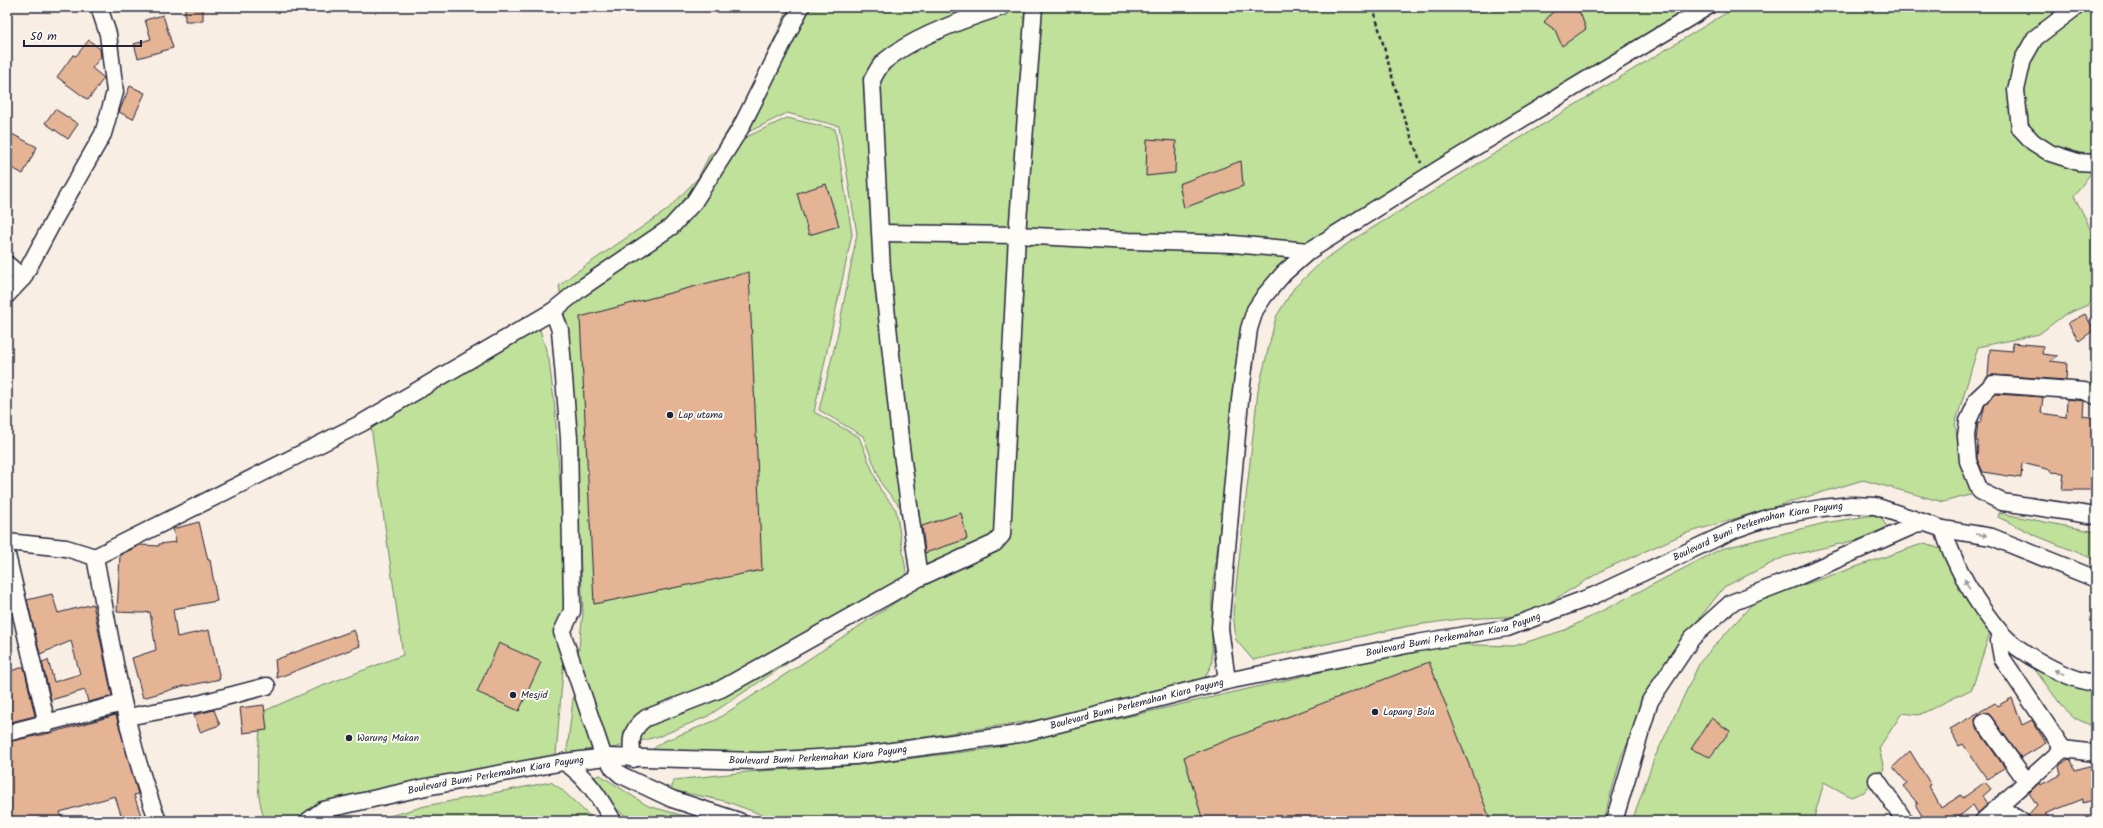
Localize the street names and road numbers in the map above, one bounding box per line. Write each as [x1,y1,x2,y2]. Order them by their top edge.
street label: Boulevard Bumi Perkemahan Kiara Payung [1670,498,1844,566]
street label: Boulevard Bumi Perkemahan Kiara Payung [1364,608,1543,661]
street label: Boulevard Bumi Perkemahan Kiara Payung [1048,674,1226,734]
street label: Boulevard Bumi Perkemahan Kiara Payung [729,741,908,769]
street label: Boulevard Bumi Perkemahan Kiara Payung [406,752,585,799]

